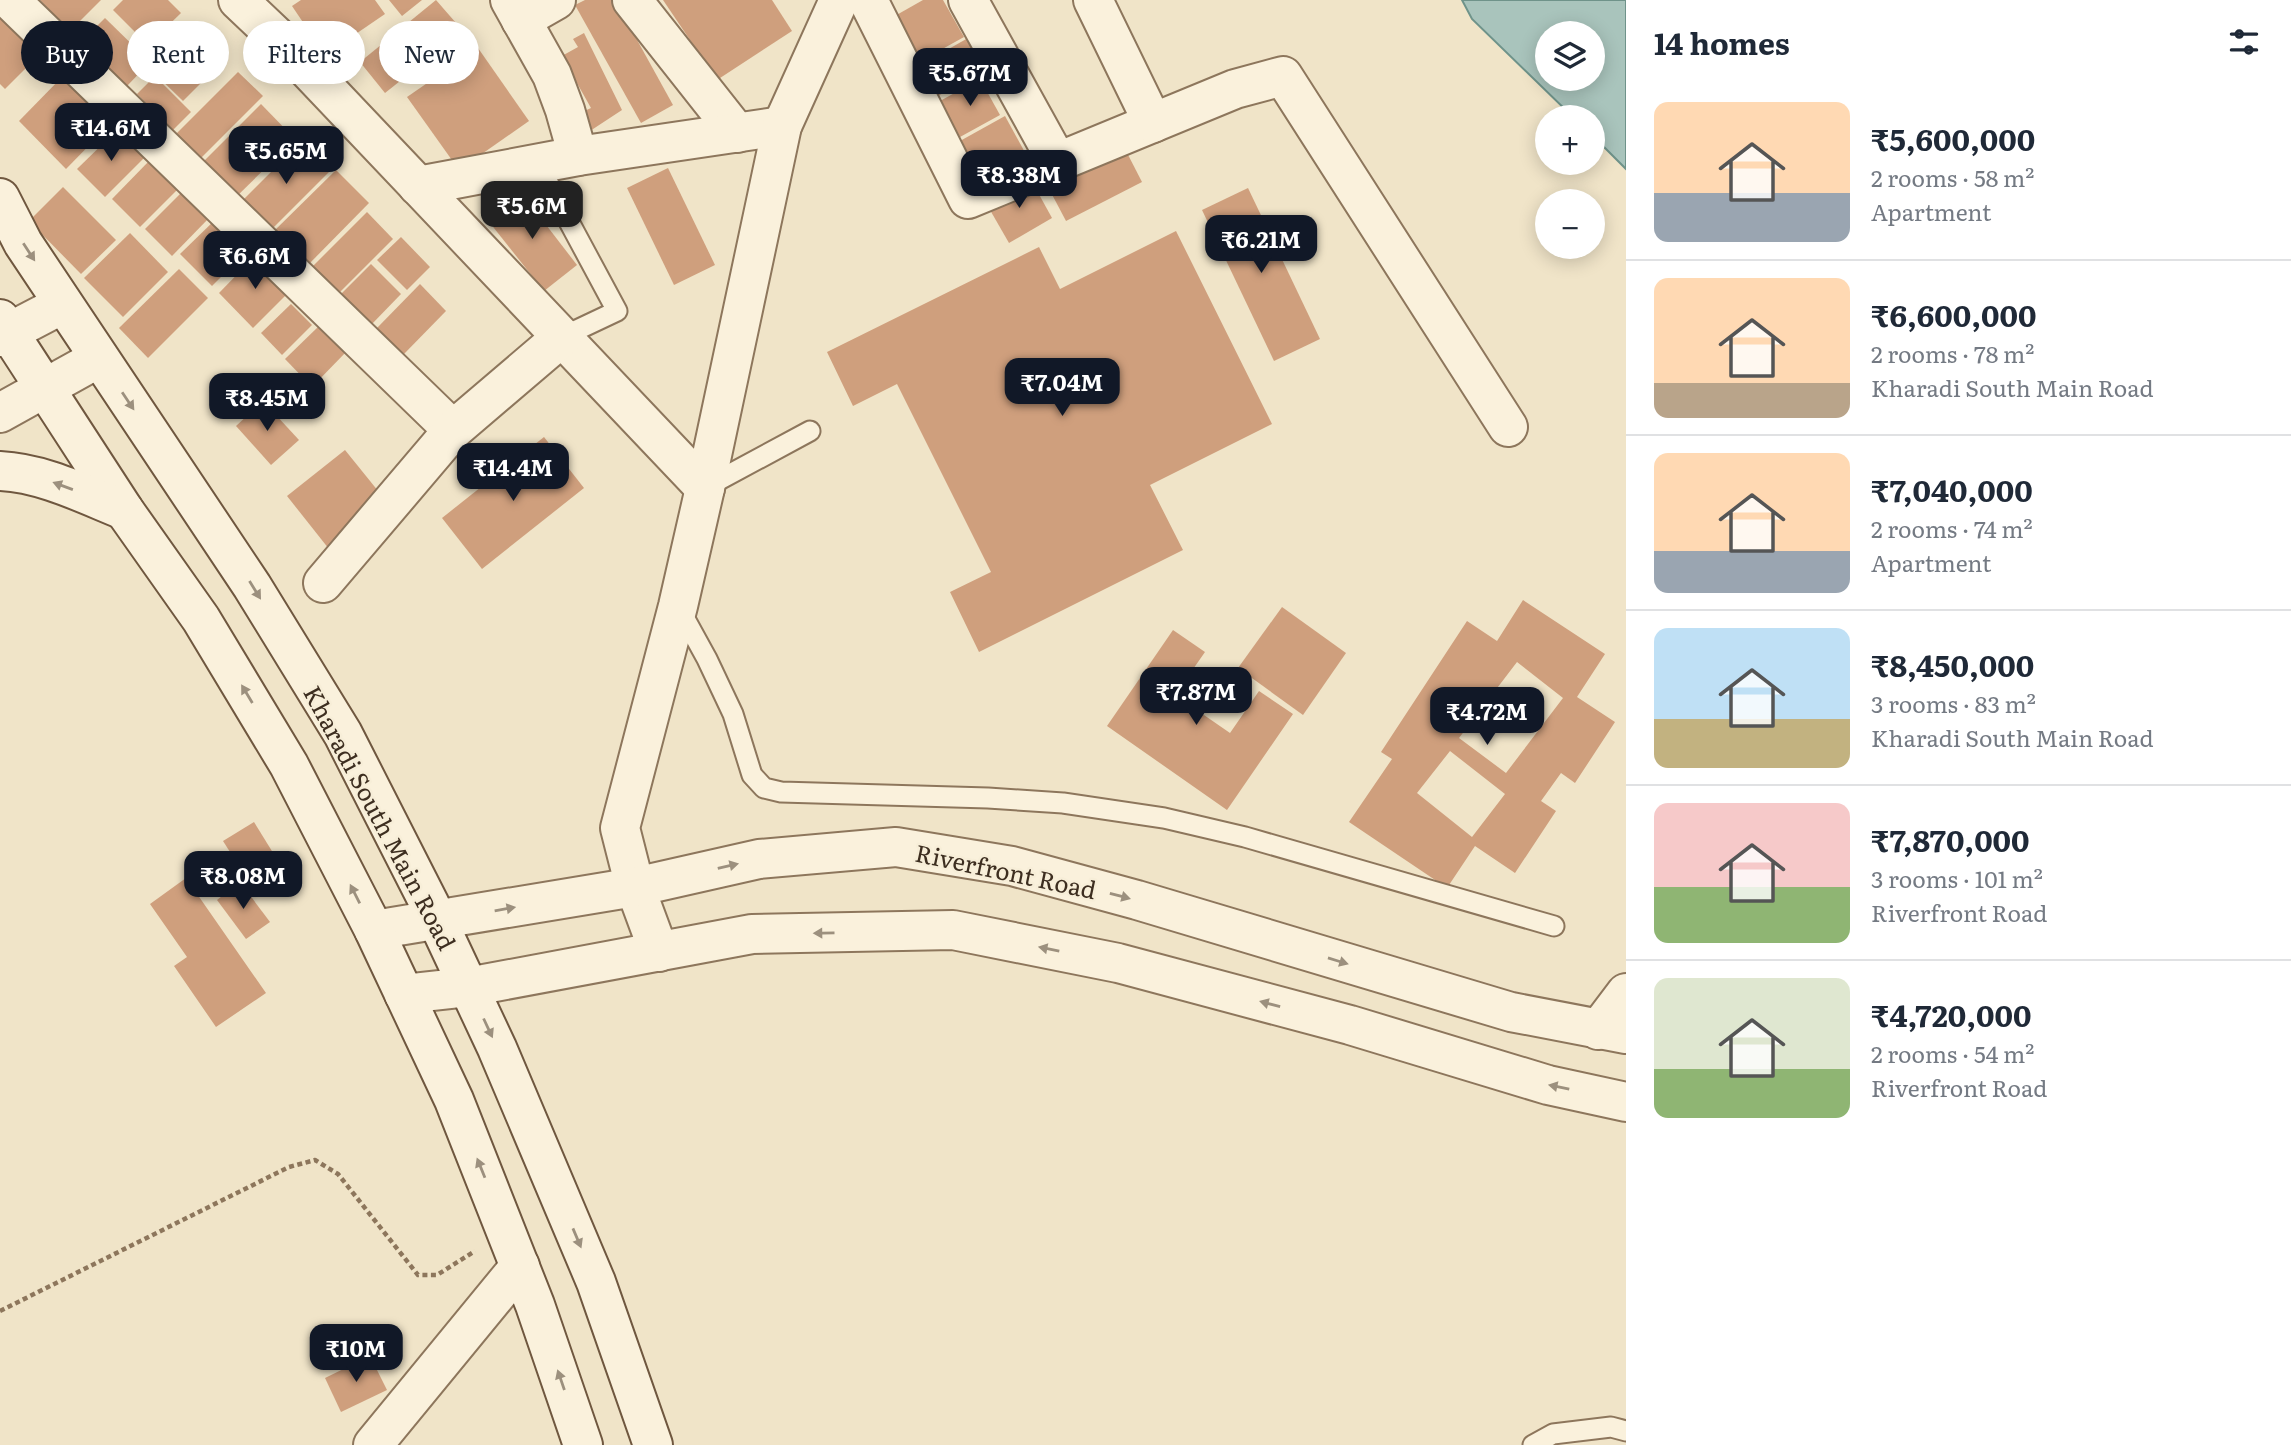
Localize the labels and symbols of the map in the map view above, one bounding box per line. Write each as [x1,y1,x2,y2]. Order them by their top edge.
pin: ₹5.67M [913,48,1027,108]
pin: ₹14.6M [54,104,168,163]
pin: ₹5.65M [229,127,343,186]
pin: ₹8.38M [962,150,1076,210]
pin: ₹5.6M [483,182,581,241]
pin: ₹6.21M [1204,216,1318,275]
pin: ₹6.6M [206,232,304,291]
one-way arrow [22,243,36,261]
pin: ₹7.04M [1005,358,1119,418]
pin: ₹8.45M [210,374,324,433]
one-way arrow [121,392,135,410]
pin: ₹14.4M [456,444,570,503]
one-way arrow [52,480,73,491]
one-way arrow [248,581,261,600]
pin: ₹7.87M [1139,668,1253,727]
street label: Kharadi South Main Road [296,679,466,956]
one-way arrow [240,685,253,704]
pin: ₹4.72M [1430,688,1544,747]
street label: Riverfront Road [912,834,1100,906]
pin: ₹8.08M [186,852,300,911]
one-way arrow [717,860,739,871]
one-way arrow [350,884,361,904]
one-way arrow [1109,891,1131,902]
one-way arrow [494,904,516,915]
one-way arrow [812,927,834,939]
one-way arrow [1038,944,1060,955]
one-way arrow [1328,956,1349,966]
one-way arrow [1259,998,1281,1009]
one-way arrow [482,1018,494,1038]
one-way arrow [1548,1082,1570,1093]
one-way arrow [475,1157,486,1178]
one-way arrow [572,1227,583,1248]
pin: ₹10M [315,1324,397,1384]
one-way arrow [555,1370,566,1391]

